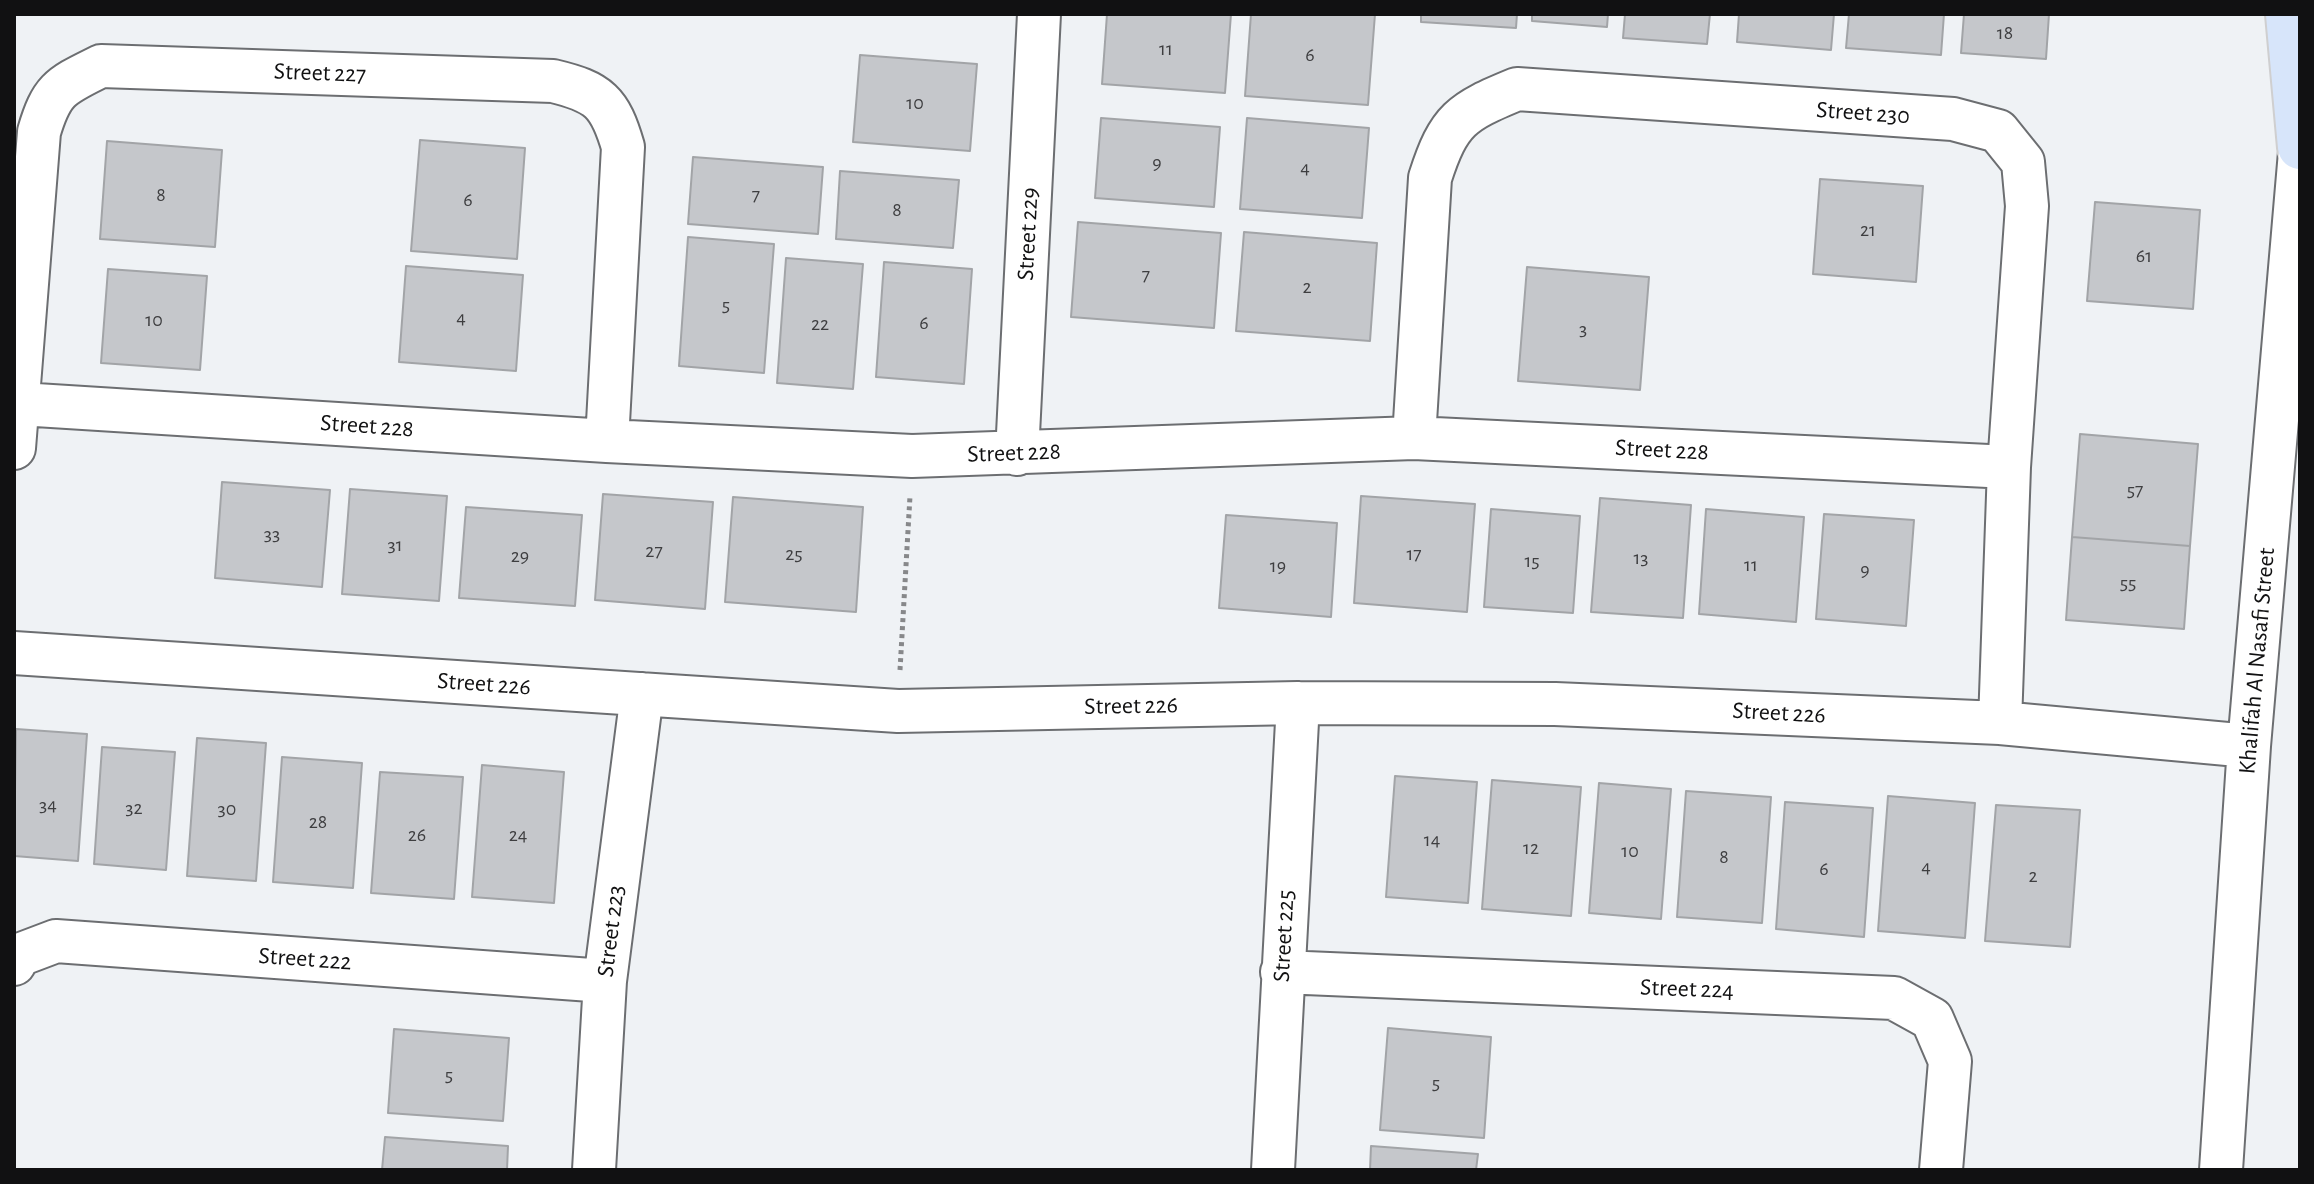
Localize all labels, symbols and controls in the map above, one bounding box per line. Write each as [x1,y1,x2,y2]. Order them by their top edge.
house number: 18 [1997,21,2013,45]
house number: 11 [1159,37,1173,61]
house number: 6 [1305,43,1315,67]
street label: Street 227 [273,57,367,89]
house number: 10 [906,91,924,115]
street label: Street 230 [1815,95,1911,131]
house number: 9 [1152,151,1162,175]
house number: 4 [1300,156,1310,180]
house number: 8 [156,183,166,207]
house number: 7 [752,183,760,207]
street label: Street 229 [1011,187,1045,281]
house number: 6 [463,188,473,212]
house number: 8 [892,198,902,222]
house number: 21 [1860,218,1876,242]
house number: 61 [2136,244,2152,268]
house number: 7 [1142,263,1150,287]
house number: 2 [1302,275,1312,299]
house number: 5 [722,293,730,317]
house number: 4 [456,306,466,330]
house number: 10 [145,308,163,332]
house number: 6 [919,311,929,335]
house number: 22 [811,312,829,336]
house number: 3 [1579,317,1587,341]
street label: Street 228 [319,408,415,444]
street label: Street 228 [1614,433,1710,467]
street label: Street 228 [967,437,1061,469]
house number: 57 [2127,478,2143,502]
house number: 33 [264,522,280,546]
house number: 31 [387,533,403,557]
house number: 27 [645,539,663,563]
house number: 25 [785,542,803,566]
house number: 17 [1406,542,1422,566]
house number: 29 [511,544,529,568]
house number: 13 [1633,546,1649,570]
street label: Khalifah Al Nasafi Street [2233,547,2281,775]
house number: 15 [1524,549,1540,573]
house number: 11 [1744,553,1758,577]
house number: 19 [1270,554,1286,578]
house number: 9 [1860,558,1870,582]
house number: 55 [2120,571,2136,595]
street label: Street 226 [436,666,532,702]
street label: Street 226 [1084,691,1178,721]
street label: Street 226 [1732,696,1826,730]
house number: 34 [39,793,57,817]
house number: 32 [125,796,143,820]
house number: 30 [218,797,236,821]
house number: 28 [309,810,327,834]
house number: 26 [408,823,426,847]
house number: 24 [509,823,527,847]
house number: 14 [1424,828,1440,852]
house number: 12 [1523,836,1539,860]
house number: 10 [1621,839,1639,863]
house number: 8 [1719,845,1729,869]
house number: 4 [1921,855,1931,879]
house number: 6 [1819,857,1829,881]
house number: 2 [2028,864,2038,888]
street label: Street 223 [591,883,631,979]
street label: Street 225 [1267,889,1301,983]
street label: Street 222 [258,941,352,977]
street label: Street 224 [1640,973,1734,1005]
house number: 5 [445,1063,453,1087]
house number: 5 [1432,1071,1440,1095]

